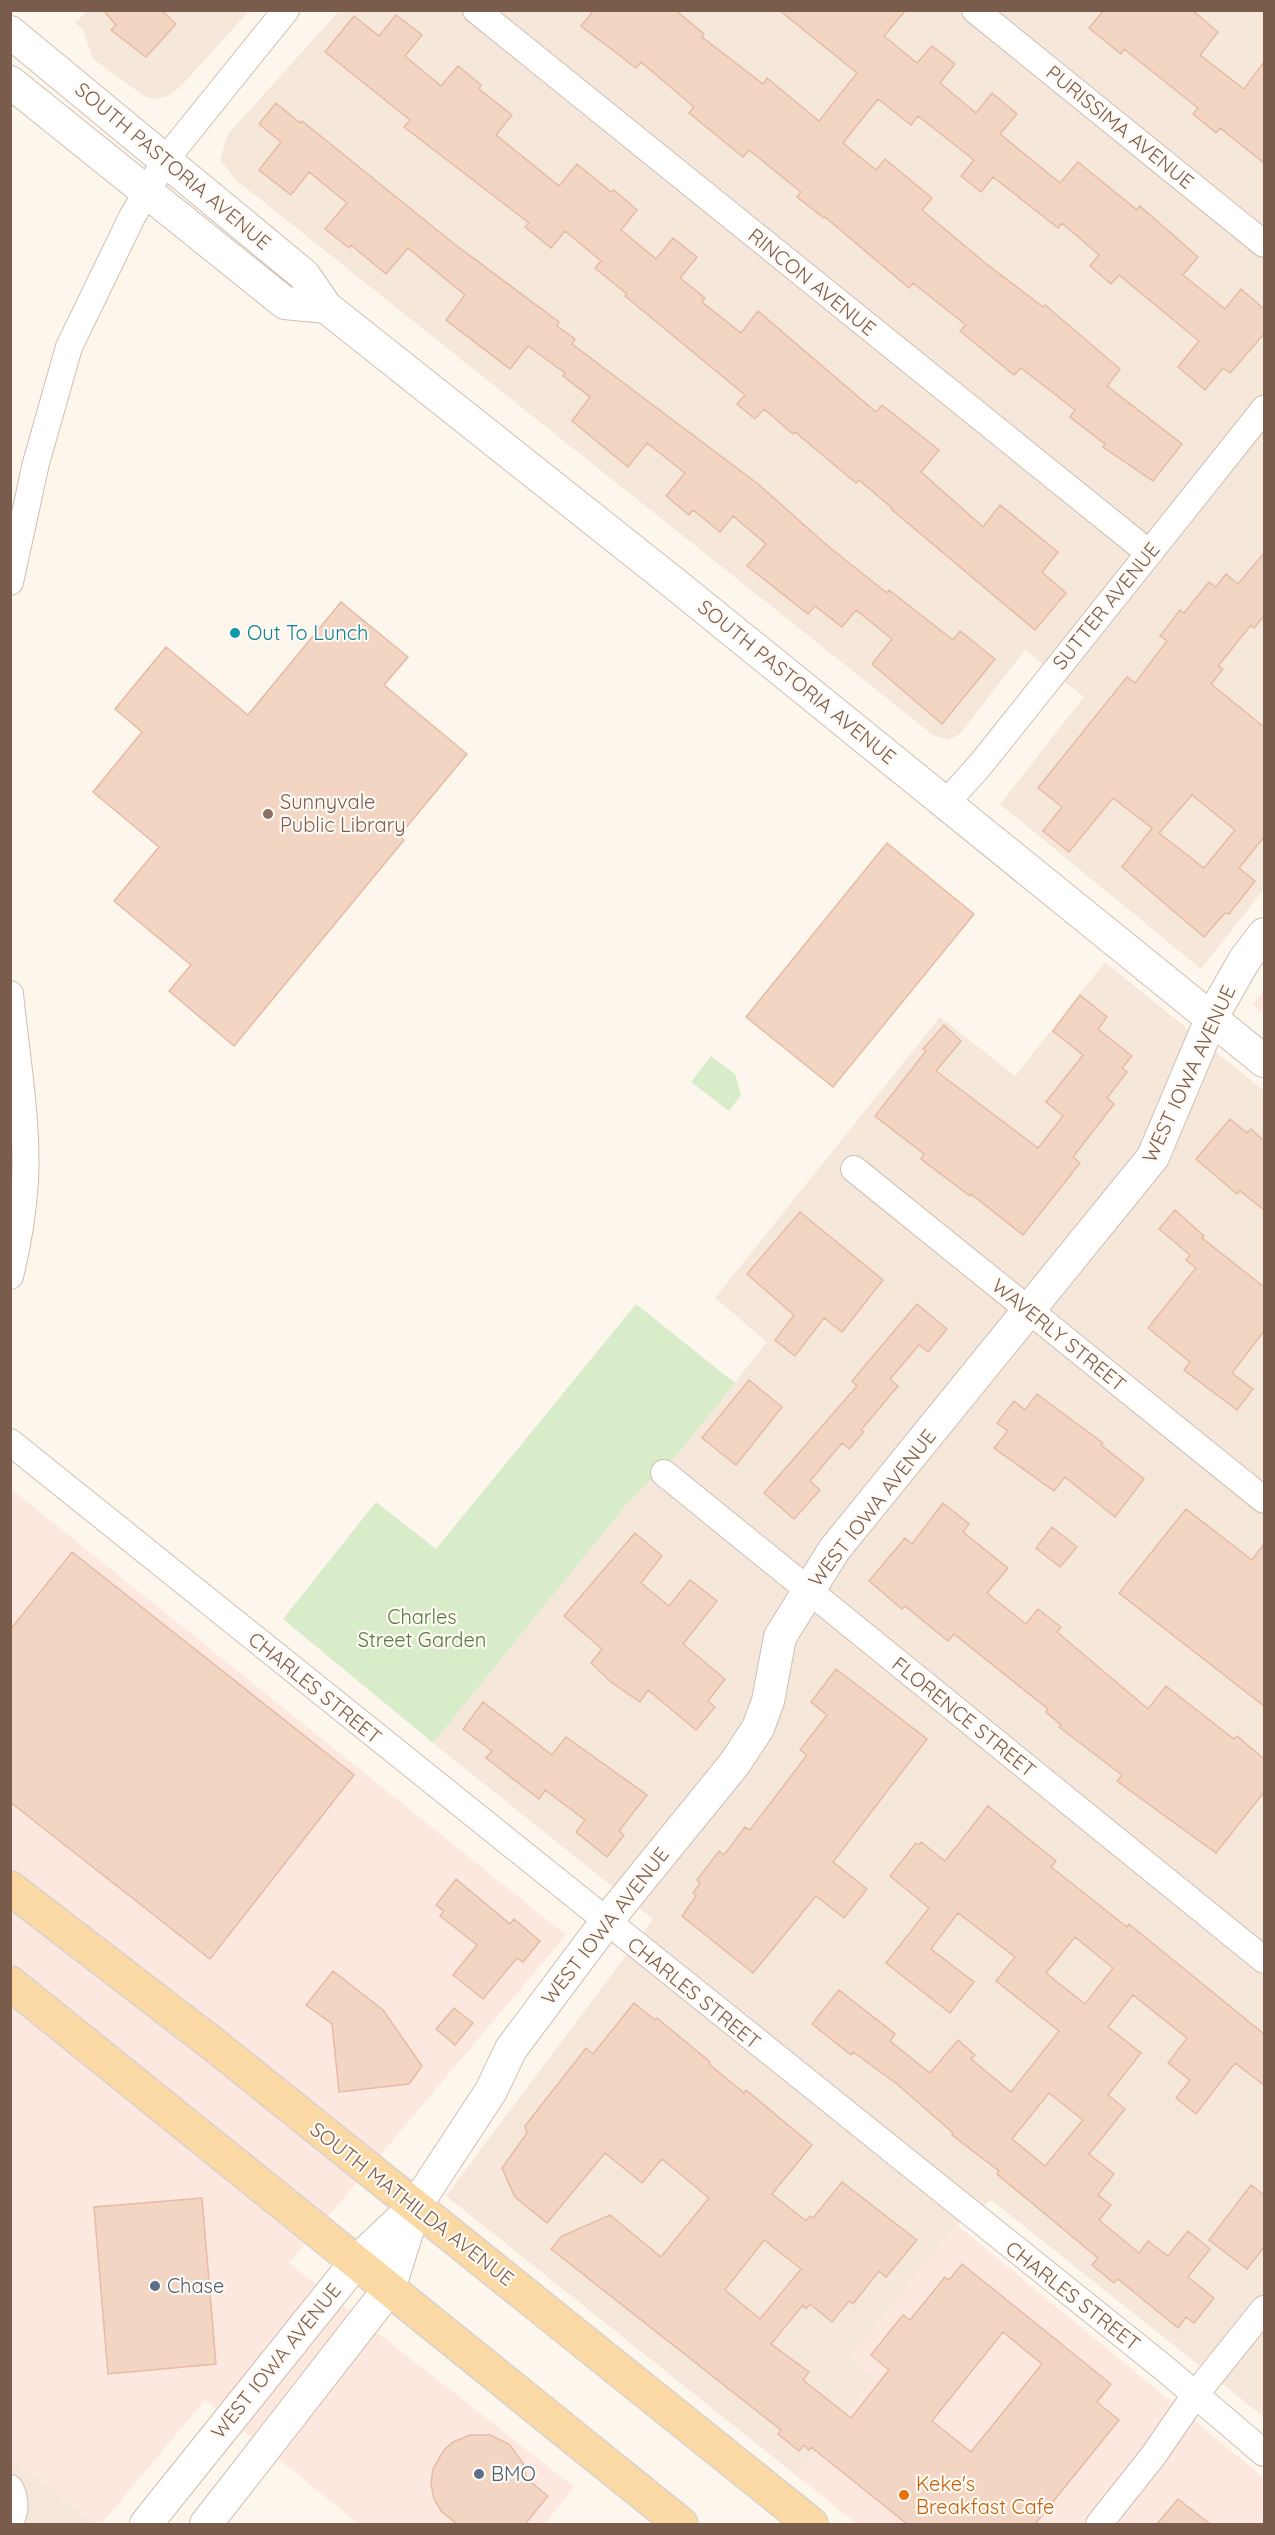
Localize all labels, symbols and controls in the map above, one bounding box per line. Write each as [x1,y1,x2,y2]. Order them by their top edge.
street label: PURISSIMA AVENUE [1041,59,1199,194]
street label: SOUTH PASTORIA AVENUE [70,76,276,255]
street label: RINCON AVENUE [743,222,881,341]
street label: SUTTER AVENUE [1047,537,1165,674]
street label: SOUTH PASTORIA AVENUE [693,594,901,769]
place label: Out To Lunch [247,620,368,645]
marker: Out To Lunch [228,626,242,640]
place label: Sunnyvale Public Library [280,789,406,837]
marker: Sunnyvale Public Library [261,807,275,821]
street label: WEST IOWA AVENUE [1136,981,1241,1166]
street label: WAVERLY STREET [987,1273,1132,1396]
street label: WEST IOWA AVENUE [802,1424,941,1591]
park label: Charles Street Garden [358,1604,486,1652]
street label: CHARLES STREET [244,1626,387,1749]
street label: FLORENCE STREET [887,1651,1041,1782]
street label: WEST IOWA AVENUE [535,1842,674,2009]
street label: CHARLES STREET [623,1931,766,2054]
street label: SOUTH MATHILDA AVENUE [305,2116,519,2291]
street label: CHARLES STREET [1001,2235,1146,2356]
place label: Chase [167,2273,224,2298]
street label: WEST IOWA AVENUE [205,2278,346,2444]
marker: Chase [148,2279,162,2293]
place label: BMO [491,2461,536,2486]
marker: BMO [472,2467,486,2481]
place label: Keke's Breakfast Cafe [916,2471,1054,2519]
marker: Keke's Breakfast Cafe [897,2488,911,2502]

